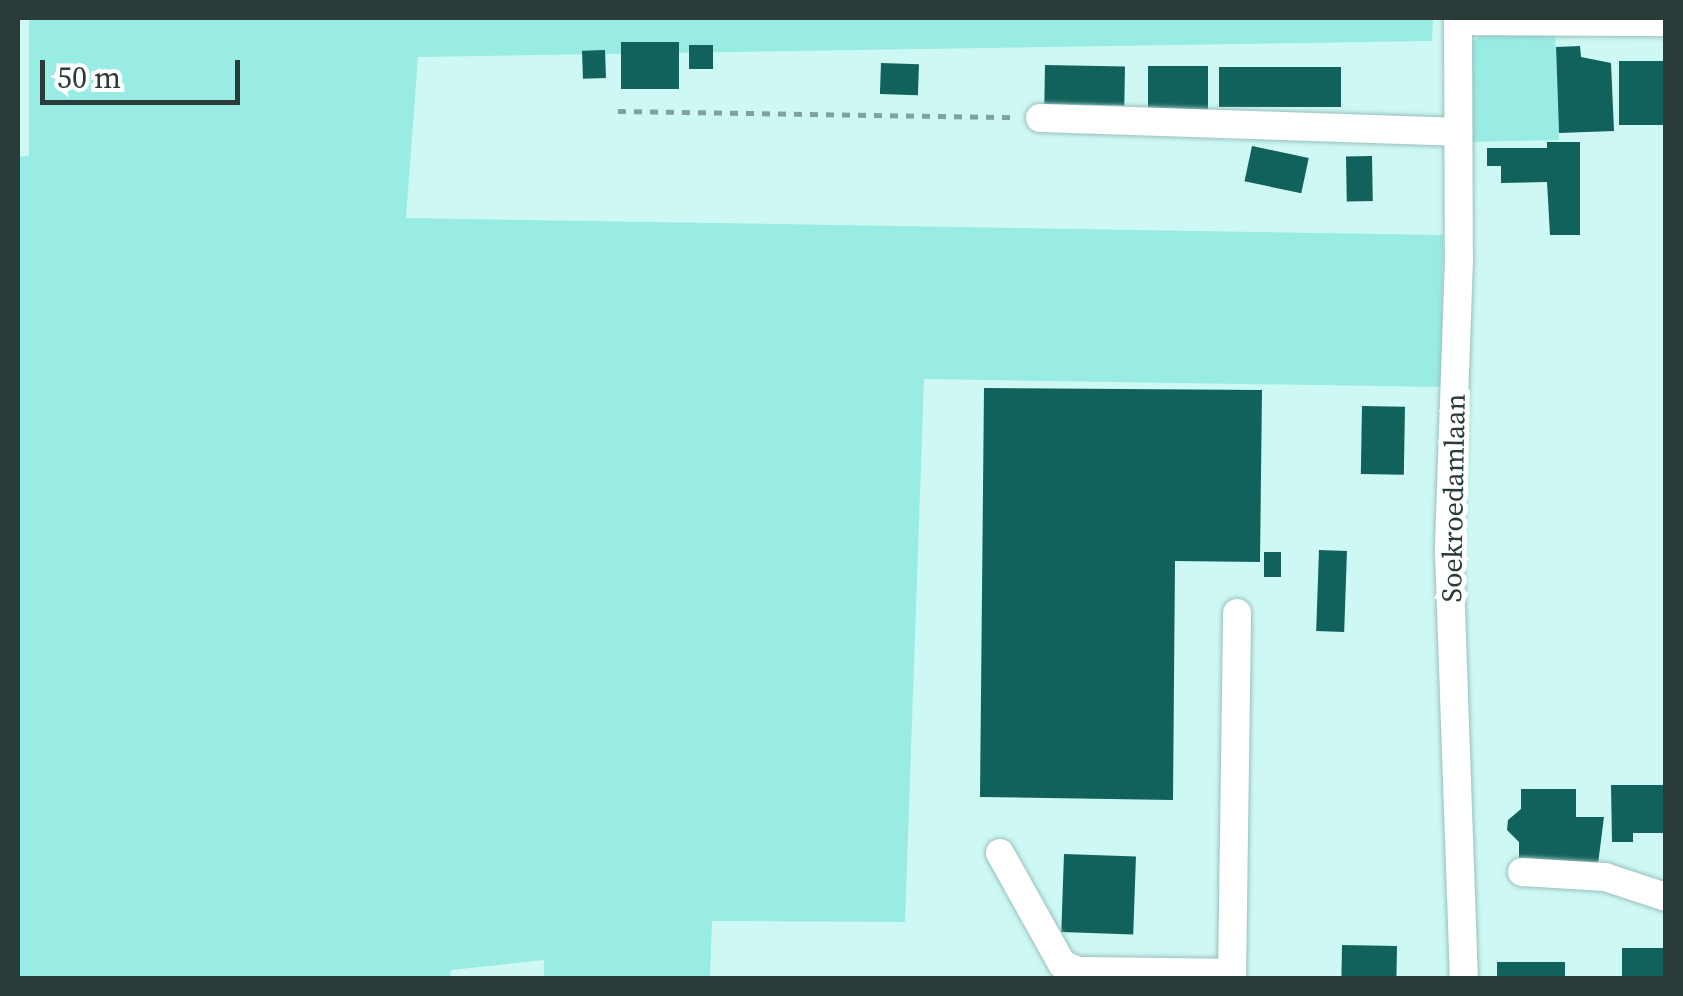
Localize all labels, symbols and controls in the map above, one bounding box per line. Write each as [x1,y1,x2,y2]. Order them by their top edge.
scale bar [45,40,245,102]
text: 50 m [57,57,121,98]
street label: Soekroedamlaan [1434,393,1472,603]

